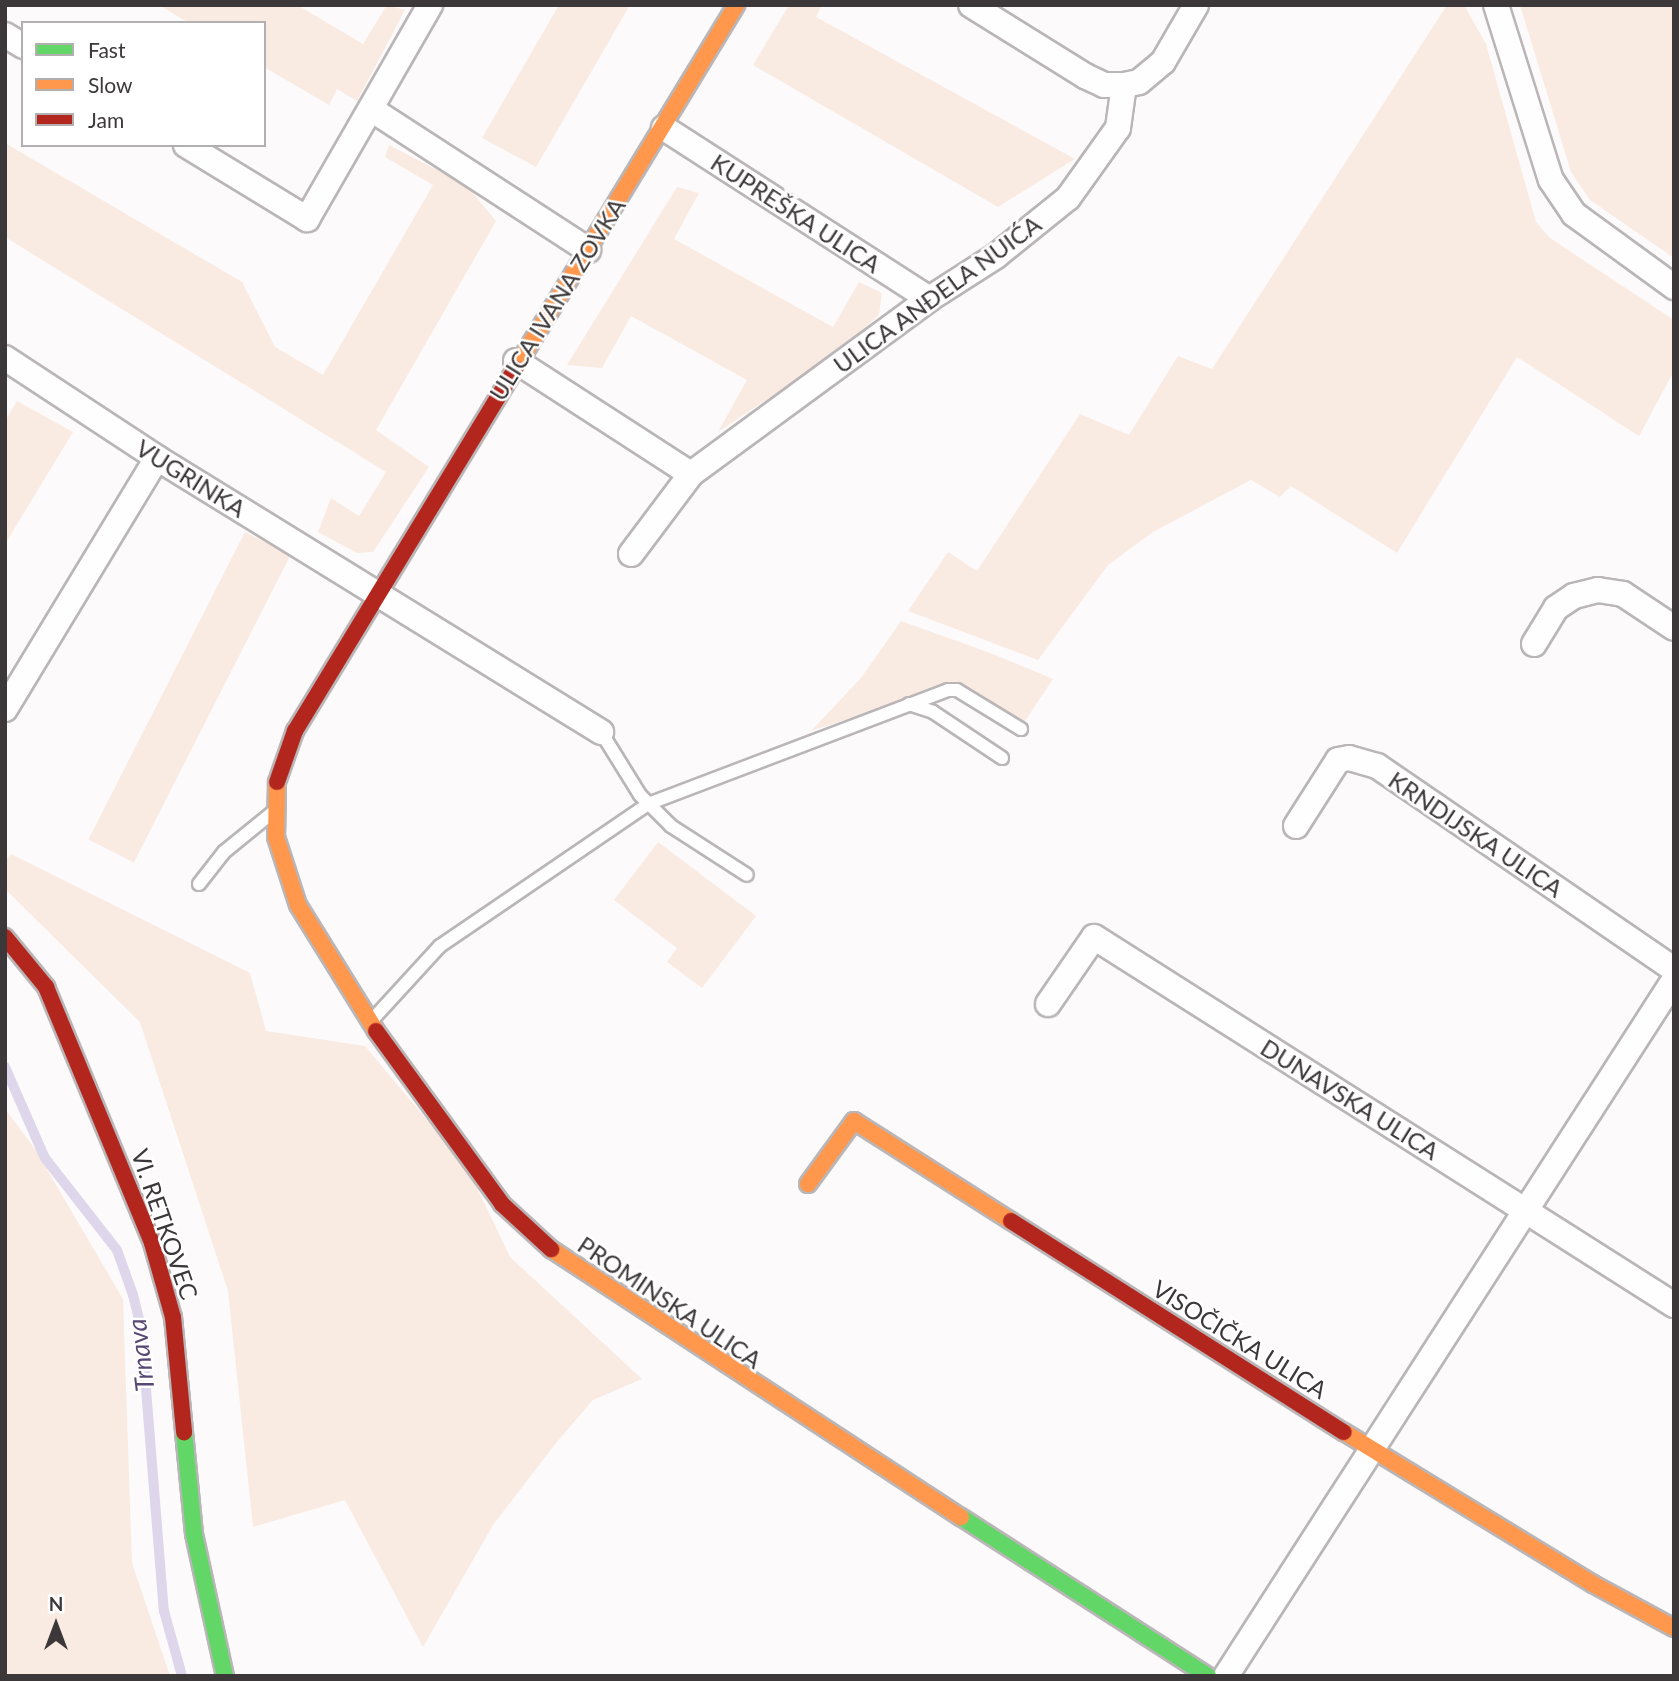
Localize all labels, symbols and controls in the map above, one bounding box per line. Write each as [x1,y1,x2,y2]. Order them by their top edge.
legend [21,21,266,147]
text: Fast [88,37,125,62]
text: Slow [88,72,132,97]
text: Jam [88,107,124,132]
street label: KUPREŠKA ULICA [705,147,887,279]
street label: ULICA IVANA ZOVKA [483,192,631,406]
street label: ULICA ANĐELA NUIĆA [827,208,1047,380]
street label: VUGRINKA [131,433,251,523]
street label: KRNDIJSKA ULICA [1383,765,1569,903]
street label: DUNAVSKA ULICA [1255,1032,1445,1166]
street label: VI. RETKOVEC [126,1145,204,1303]
street label: PROMINSKA ULICA [572,1230,768,1374]
street label: VISOČIČKA ULICA [1147,1273,1333,1405]
water label: Trnava [121,1317,161,1393]
north arrow [21,1590,91,1660]
text: N [49,1592,63,1615]

